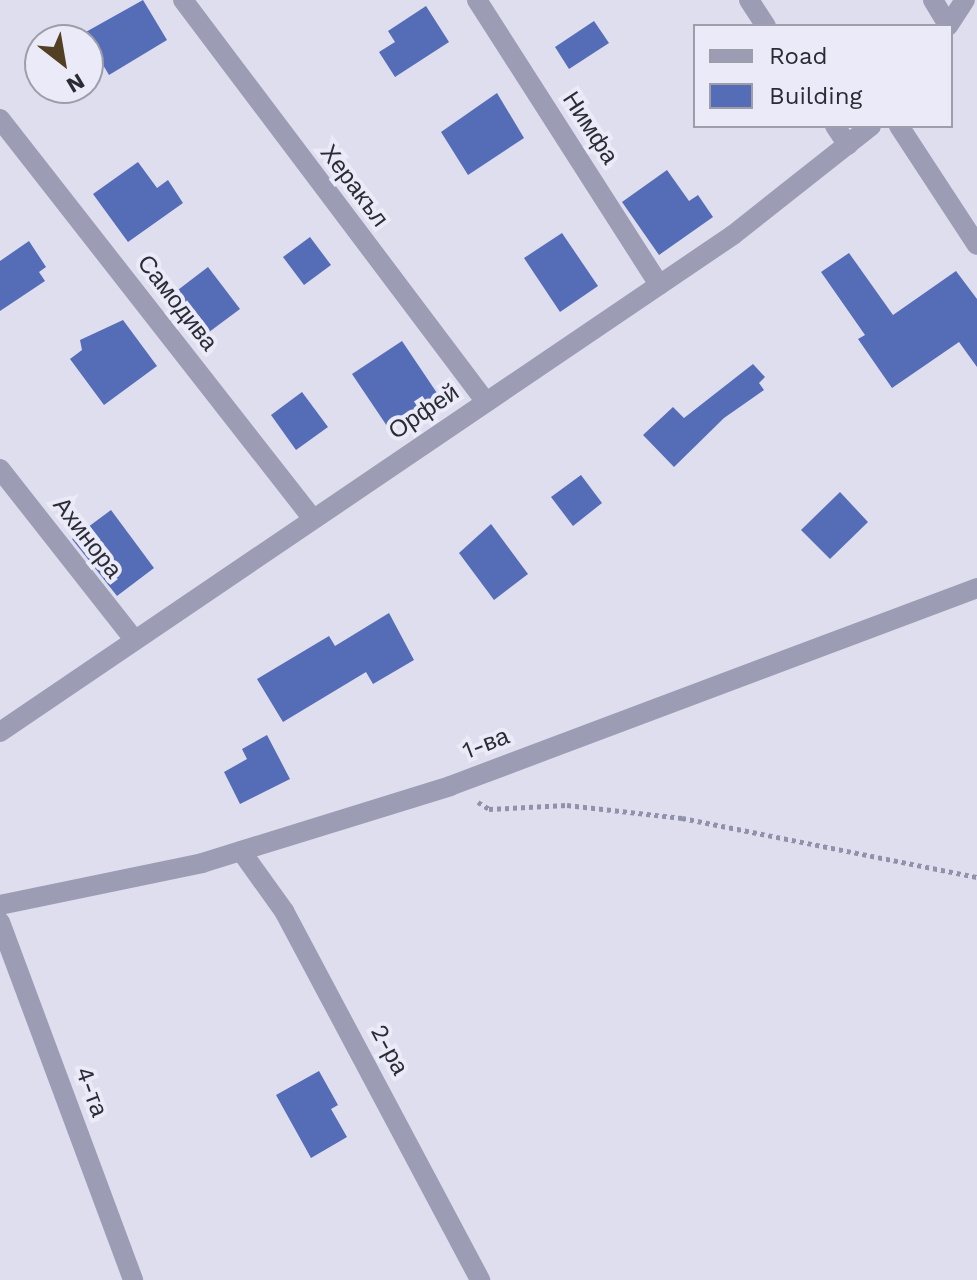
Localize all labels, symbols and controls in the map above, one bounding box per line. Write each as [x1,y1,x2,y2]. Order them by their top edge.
north arrow [24,24,104,104]
legend [693,24,953,128]
text: Road [769,42,828,70]
text: N [62,68,89,98]
text: Building [769,82,862,110]
street label: Нимфа [556,86,624,170]
street label: Херакъл [314,139,394,233]
street label: Самодива [131,249,223,357]
street label: Орфей [383,378,465,446]
street label: Ахинора [46,492,128,584]
street label: 1-ва [459,722,513,766]
street label: 2-ра [364,1020,414,1080]
street label: 4-та [69,1063,113,1121]

